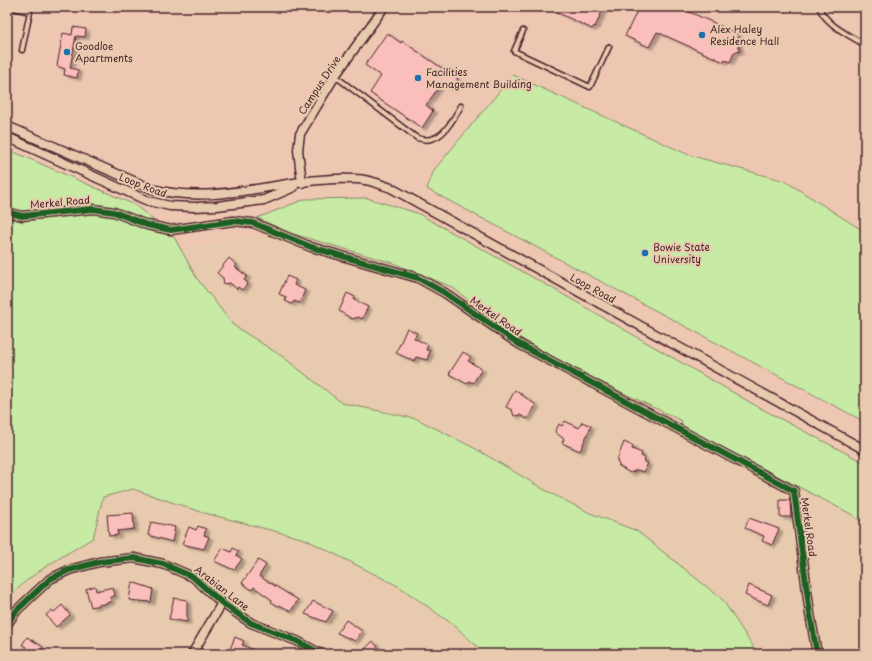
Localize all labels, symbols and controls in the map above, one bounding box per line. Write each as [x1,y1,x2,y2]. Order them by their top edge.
place label: Alex Haley Residence Hall [710,21,780,48]
marker: Alex Haley Residence Hall [697,30,707,40]
place label: Goodloe Apartments [75,38,133,65]
marker: Goodloe Apartments [62,47,72,57]
street label: Campus Drive [294,52,343,117]
place label: Facilities Management Building [426,64,532,91]
marker: Facilities Management Building [413,73,423,83]
street label: Loop Road [117,169,169,201]
street label: Merkel Road [29,191,91,212]
place label: Bowie State University [653,239,710,266]
marker: Bowie State University [640,248,650,258]
street label: Loop Road [568,269,619,306]
street label: Merkel Road [467,292,525,339]
street label: Merkel Road [798,496,821,558]
street label: Arabian Lane [192,561,253,614]

